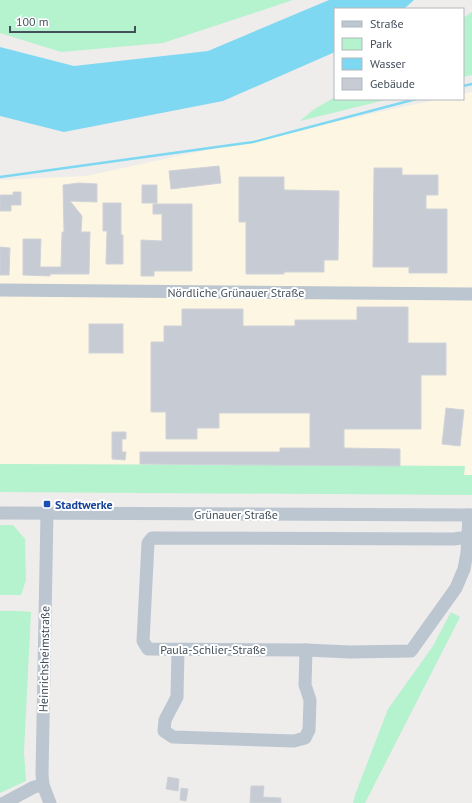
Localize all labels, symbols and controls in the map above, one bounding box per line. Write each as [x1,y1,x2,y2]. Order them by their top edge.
scale bar [10,8,135,34]
legend [334,8,464,100]
text: 100 m [16,14,49,29]
text: Straße [370,16,404,31]
text: Park [370,36,392,51]
text: Wasser [370,56,406,71]
text: Gebäude [370,76,415,91]
street label: Nördliche Grünauer Straße [168,285,304,300]
place label: Stadtwerke [55,497,113,512]
marker: Stadtwerke [42,499,52,509]
street label: Grünauer Straße [194,507,278,522]
street label: Heinrichsheimstraße [36,606,52,712]
street label: Paula-Schlier-Straße [160,642,266,657]

